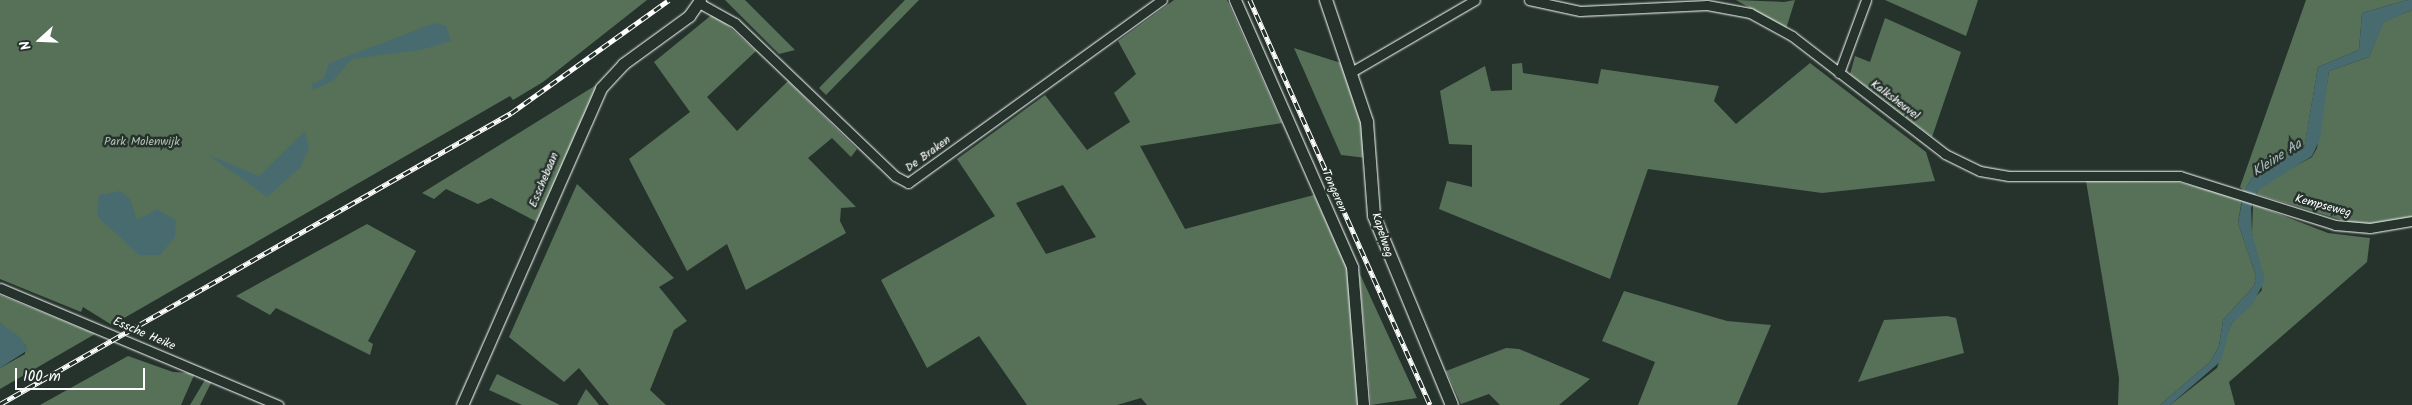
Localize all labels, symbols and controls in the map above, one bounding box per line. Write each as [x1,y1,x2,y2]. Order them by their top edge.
north arrow [15,15,65,65]
text: N [14,37,38,53]
street label: Kalksheuvel [1868,77,1922,123]
street label: De Braken [902,133,954,175]
park label: Park Molenwijk [104,135,180,149]
water label: Kleine Aa [2249,136,2305,180]
street label: Esschebaan [526,150,562,210]
street label: Tongeren [1318,167,1350,215]
street label: Kempseweg [2293,192,2353,220]
street label: Kapelweg [1368,211,1396,259]
street label: Essche Heike [111,314,177,354]
scale bar [18,358,148,390]
text: 100 m [23,365,61,389]

